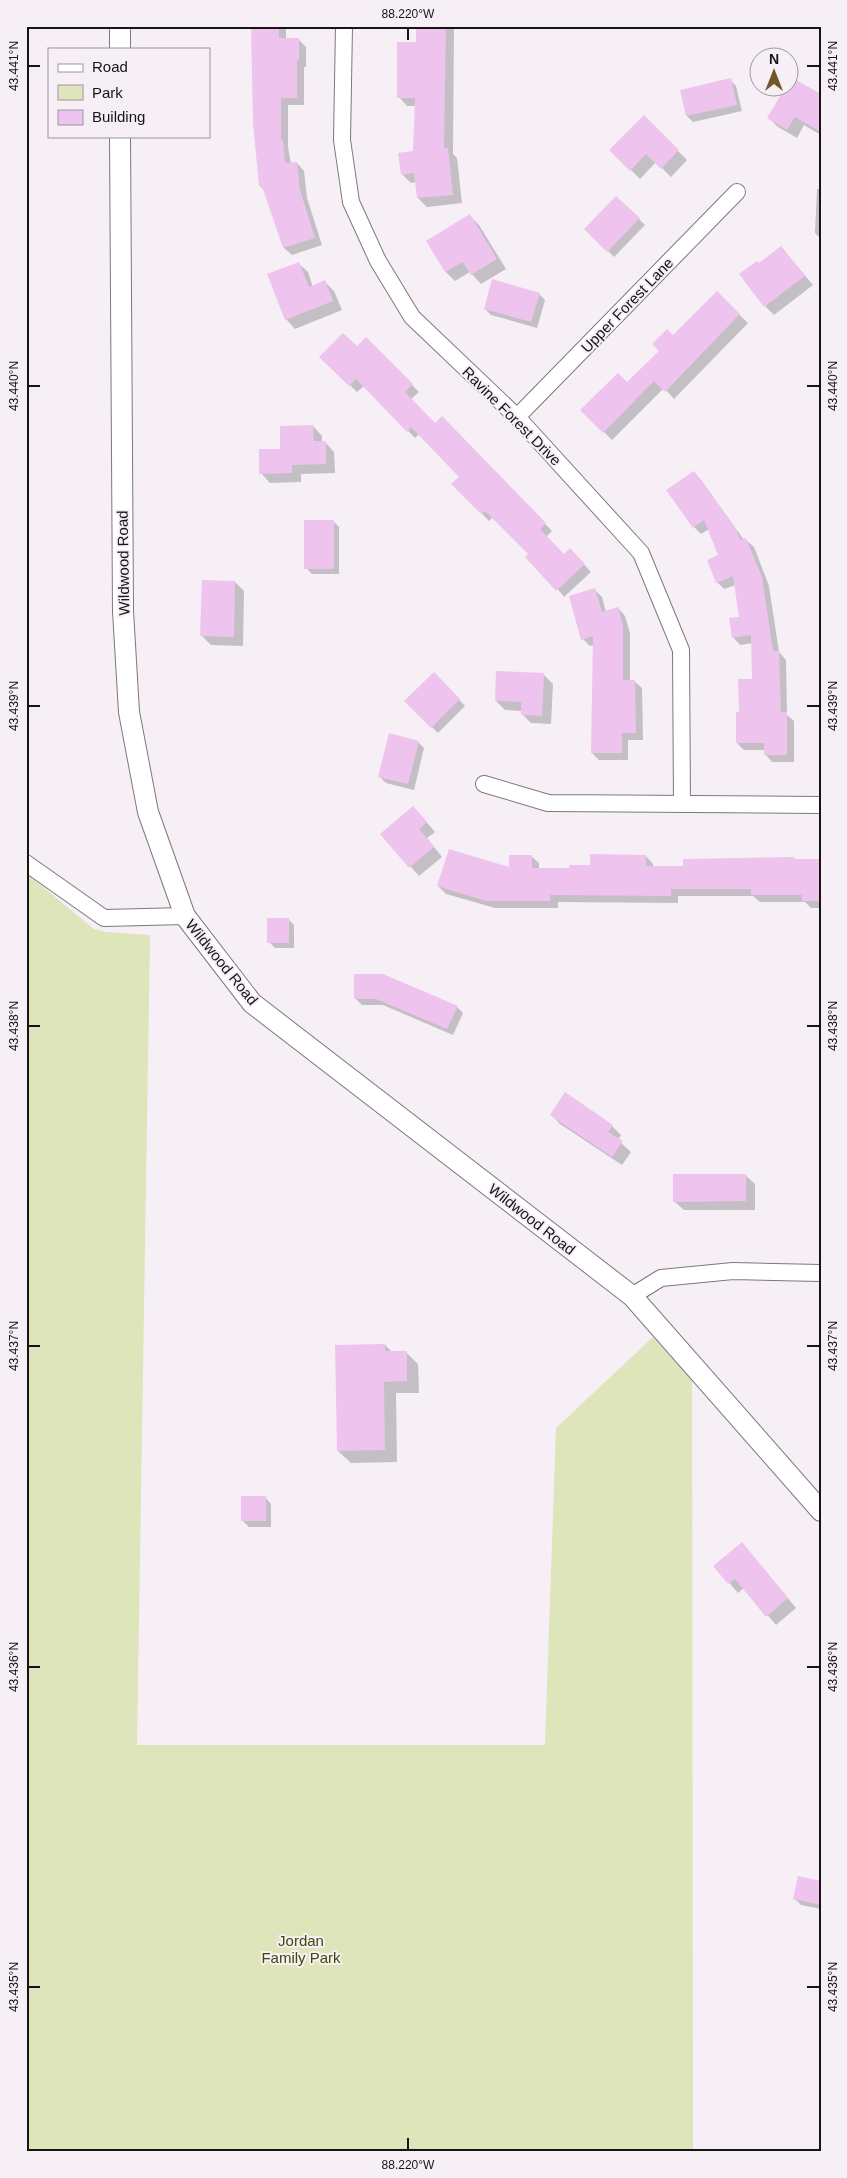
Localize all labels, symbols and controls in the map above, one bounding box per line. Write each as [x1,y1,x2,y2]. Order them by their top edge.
text: 88.220°W [382,7,435,21]
text: 43.441°N [7,41,21,91]
text: 43.441°N [826,41,840,91]
legend [48,48,210,138]
north arrow [750,48,800,98]
text: N [769,51,779,67]
text: Road [92,58,128,75]
text: Park [92,84,123,101]
text: Building [92,108,145,125]
street label: Upper Forest Lane [577,254,677,356]
text: 43.440°N [7,361,21,411]
text: 43.440°N [826,361,840,411]
street label: Ravine Forest Drive [459,363,565,469]
street label: Wildwood Road [114,510,132,616]
text: 43.439°N [7,681,21,731]
text: 43.439°N [826,681,840,731]
street label: Wildwood Road [182,916,262,1008]
text: 43.438°N [7,1001,21,1051]
text: 43.438°N [826,1001,840,1051]
street label: Wildwood Road [485,1180,579,1258]
text: 43.437°N [7,1321,21,1371]
text: 43.437°N [826,1321,840,1371]
text: 43.436°N [7,1642,21,1692]
text: 43.436°N [826,1642,840,1692]
park label: Jordan Family Park [261,1932,341,1966]
text: 43.435°N [7,1962,21,2012]
text: 43.435°N [826,1962,840,2012]
text: 88.220°W [382,2158,435,2172]

